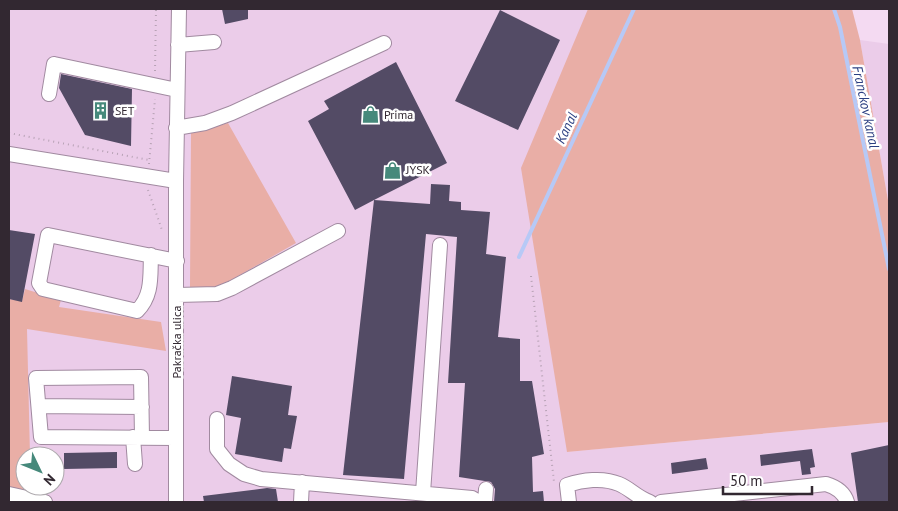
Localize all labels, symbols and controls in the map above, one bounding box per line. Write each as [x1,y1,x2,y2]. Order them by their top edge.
water label: Franckov kanal [848,64,884,150]
building icon: SET [91,101,111,121]
place label: SET [115,103,135,118]
shop icon: Prima [360,105,380,125]
place label: Prima [384,107,413,122]
water label: Kanal [551,109,581,147]
shop icon: JYSK [382,160,402,180]
place label: JYSK [405,162,430,177]
street label: Pakračka ulica [169,306,184,378]
north arrow [15,446,65,496]
scale bar [723,464,812,496]
text: N [40,470,59,489]
text: 50 m [730,471,763,490]

